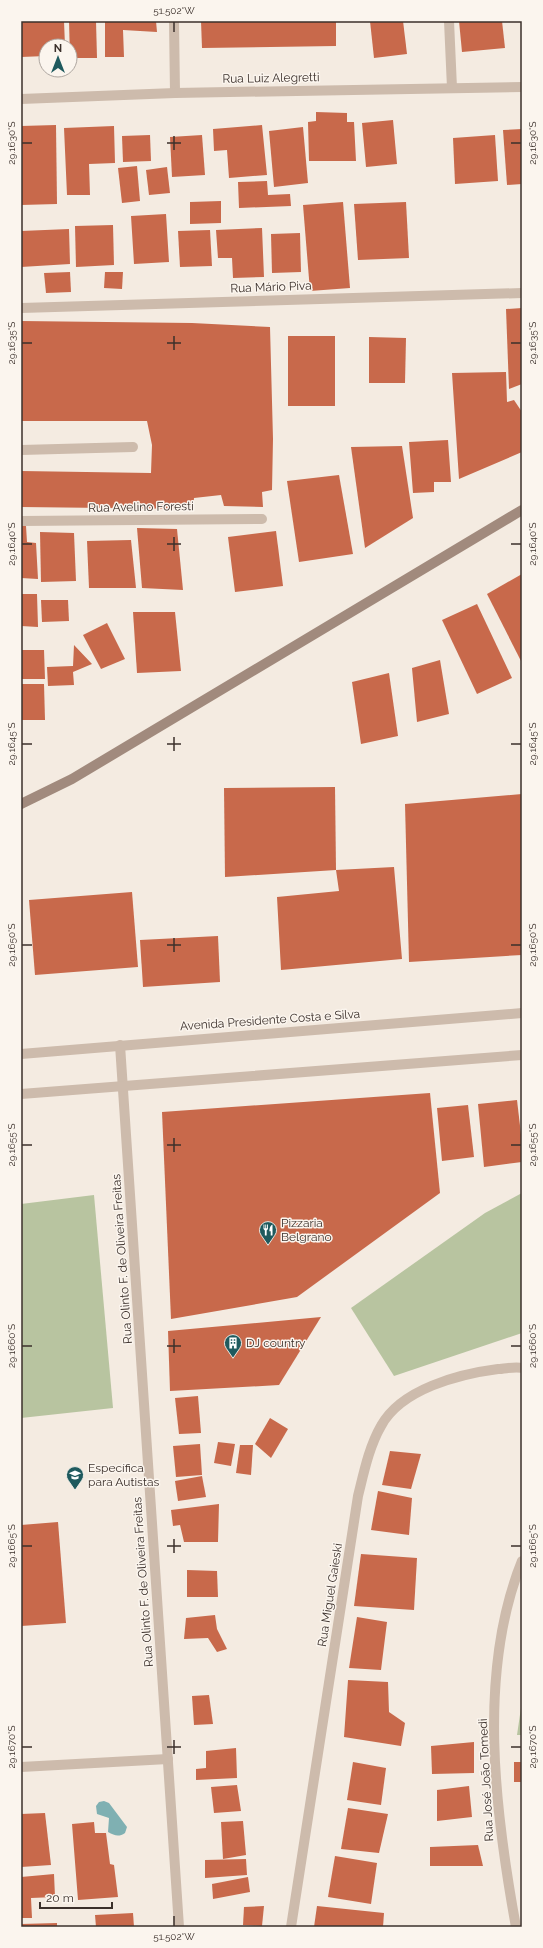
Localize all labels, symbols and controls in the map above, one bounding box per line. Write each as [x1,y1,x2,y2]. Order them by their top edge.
text: 51.502°W [153,5,195,16]
north arrow [38,38,78,78]
text: N [54,42,62,55]
street label: Rua Luiz Alegretti [222,70,320,86]
text: 29.1630°S [6,121,17,165]
text: 29.1630°S [527,121,538,165]
street label: Rua Mário Piva [230,279,312,295]
text: 29.1635°S [6,322,17,364]
text: 29.1635°S [527,322,538,364]
street label: Rua Avelino Foresti [88,499,194,515]
text: 29.1640°S [6,522,17,566]
text: 29.1640°S [527,522,538,566]
text: 29.1645°S [6,723,17,765]
text: 29.1645°S [527,723,538,765]
text: 29.1650°S [6,923,17,967]
text: 29.1650°S [527,923,538,967]
street label: Avenida Presidente Costa e Silva [179,1007,361,1033]
text: 29.1655°S [6,1124,17,1166]
text: 29.1655°S [527,1124,538,1166]
street label: Rua Olinto F. de Oliveira Freitas [109,1173,135,1345]
place label: Pizzaria Belgrano [281,1216,332,1244]
restaurant icon: Pizzaria Belgrano [258,1220,278,1245]
text: 29.1660°S [6,1324,17,1368]
text: 29.1660°S [527,1324,538,1368]
building icon: DJ country [223,1333,243,1358]
place label: DJ country [246,1336,306,1350]
place label: Específica para Autistas [88,1461,159,1489]
school or university icon: Específica para Autistas [65,1465,85,1490]
street label: Rua Olinto F. de Oliveira Freitas [130,1496,156,1668]
text: 29.1665°S [6,1524,17,1568]
text: 29.1665°S [527,1524,538,1568]
street label: Rua Miguel Gaieski [315,1542,345,1648]
street label: Rua José João Tomedi [476,1718,496,1842]
text: 29.1670°S [6,1725,17,1769]
text: 29.1670°S [527,1725,538,1769]
scale bar [40,1884,112,1910]
text: 20 m [46,1891,74,1905]
text: 51.502°W [153,1931,195,1942]

